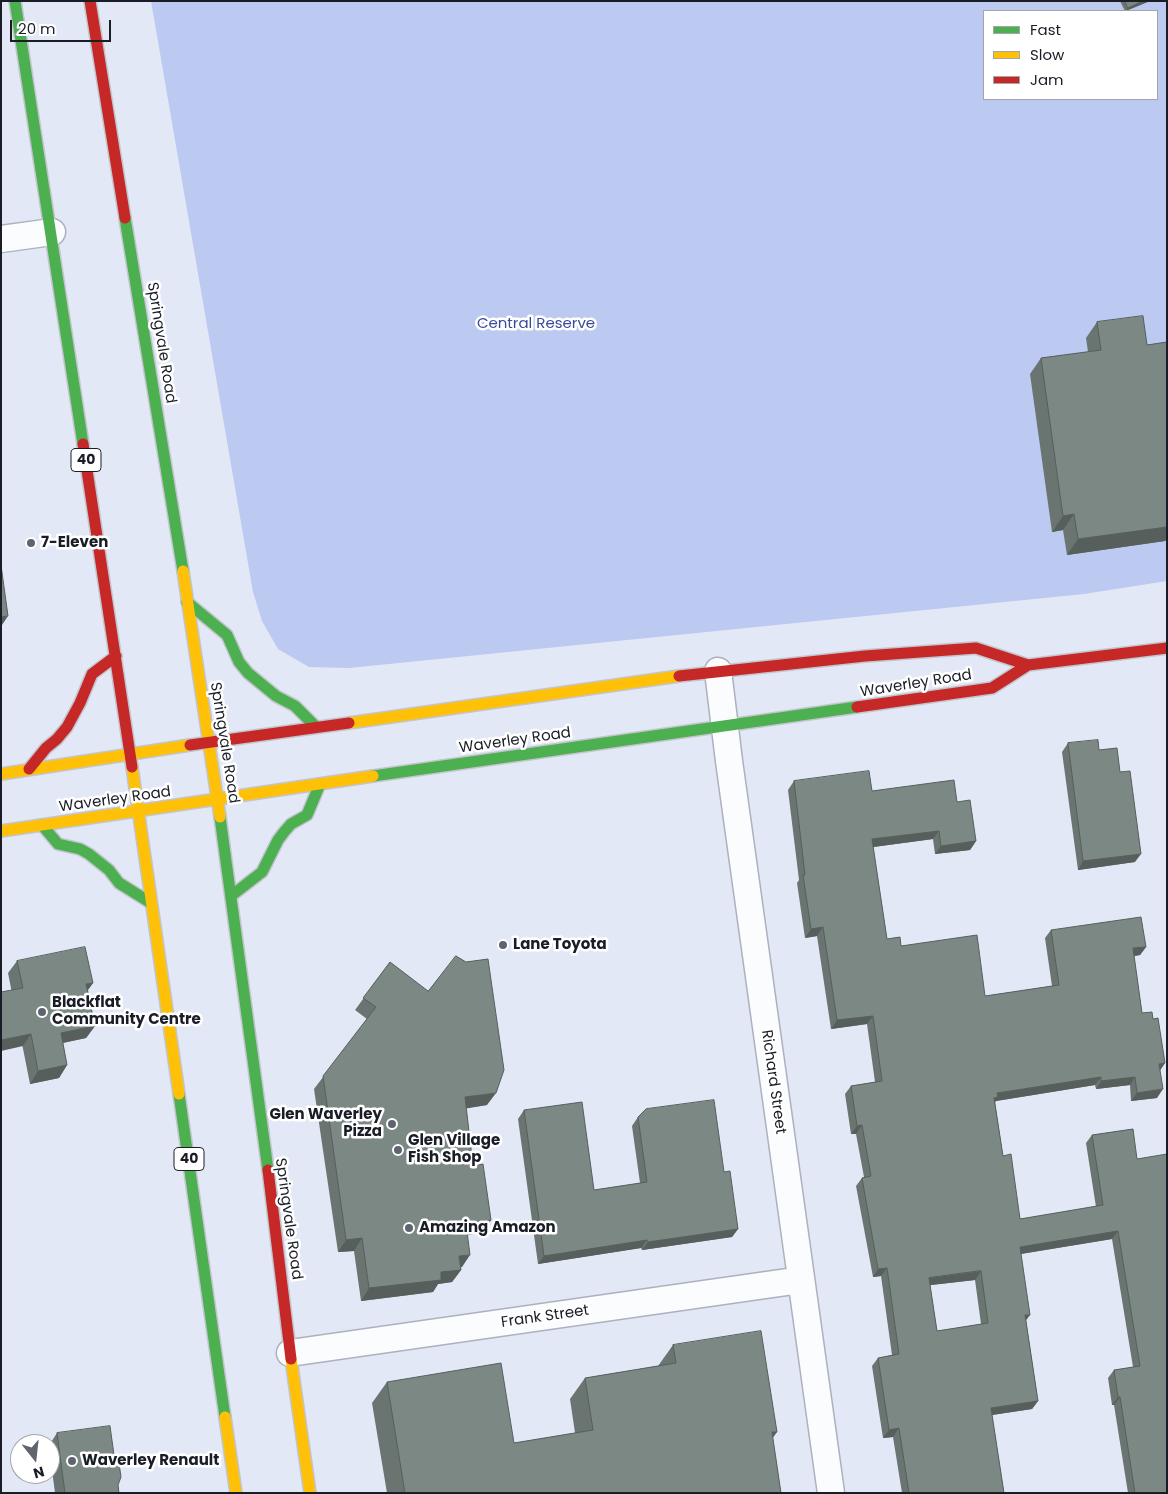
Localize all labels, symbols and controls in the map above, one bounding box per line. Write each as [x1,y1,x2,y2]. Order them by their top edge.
scale bar [12,10,114,42]
legend [983,10,1158,100]
text: 20 m [18,18,56,39]
text: Fast [1030,19,1061,40]
text: Slow [1030,44,1064,65]
text: Jam [1030,69,1064,90]
street label: Springvale Road [143,281,179,405]
park label: Central Reserve [477,315,595,333]
road number: 40 [71,448,101,472]
place label: 7-Eleven [41,534,108,552]
marker: 7-Eleven [25,537,37,549]
street label: Waverley Road [859,666,973,702]
street label: Springvale Road [206,681,242,805]
street label: Waverley Road [458,724,572,758]
street label: Waverley Road [58,783,172,817]
place label: Lane Toyota [513,936,607,954]
marker: Lane Toyota [497,939,509,951]
place label: Blackflat Community Centre [52,994,201,1029]
marker: Blackflat Community Centre [36,1006,48,1018]
street label: Richard Street [757,1029,789,1135]
place label: Glen Waverley Pizza [269,1106,382,1141]
marker: Glen Waverley Pizza [386,1118,398,1130]
place label: Glen Village Fish Shop [408,1132,500,1167]
marker: Glen Village Fish Shop [392,1144,404,1156]
road number: 40 [174,1148,204,1170]
street label: Springvale Road [271,1157,305,1281]
place label: Amazing Amazon [419,1219,556,1237]
marker: Amazing Amazon [403,1222,415,1234]
street label: Frank Street [500,1302,590,1332]
north arrow [10,1434,60,1484]
place label: Waverley Renault [82,1452,219,1470]
marker: Waverley Renault [66,1455,78,1467]
text: N [31,1461,47,1484]

